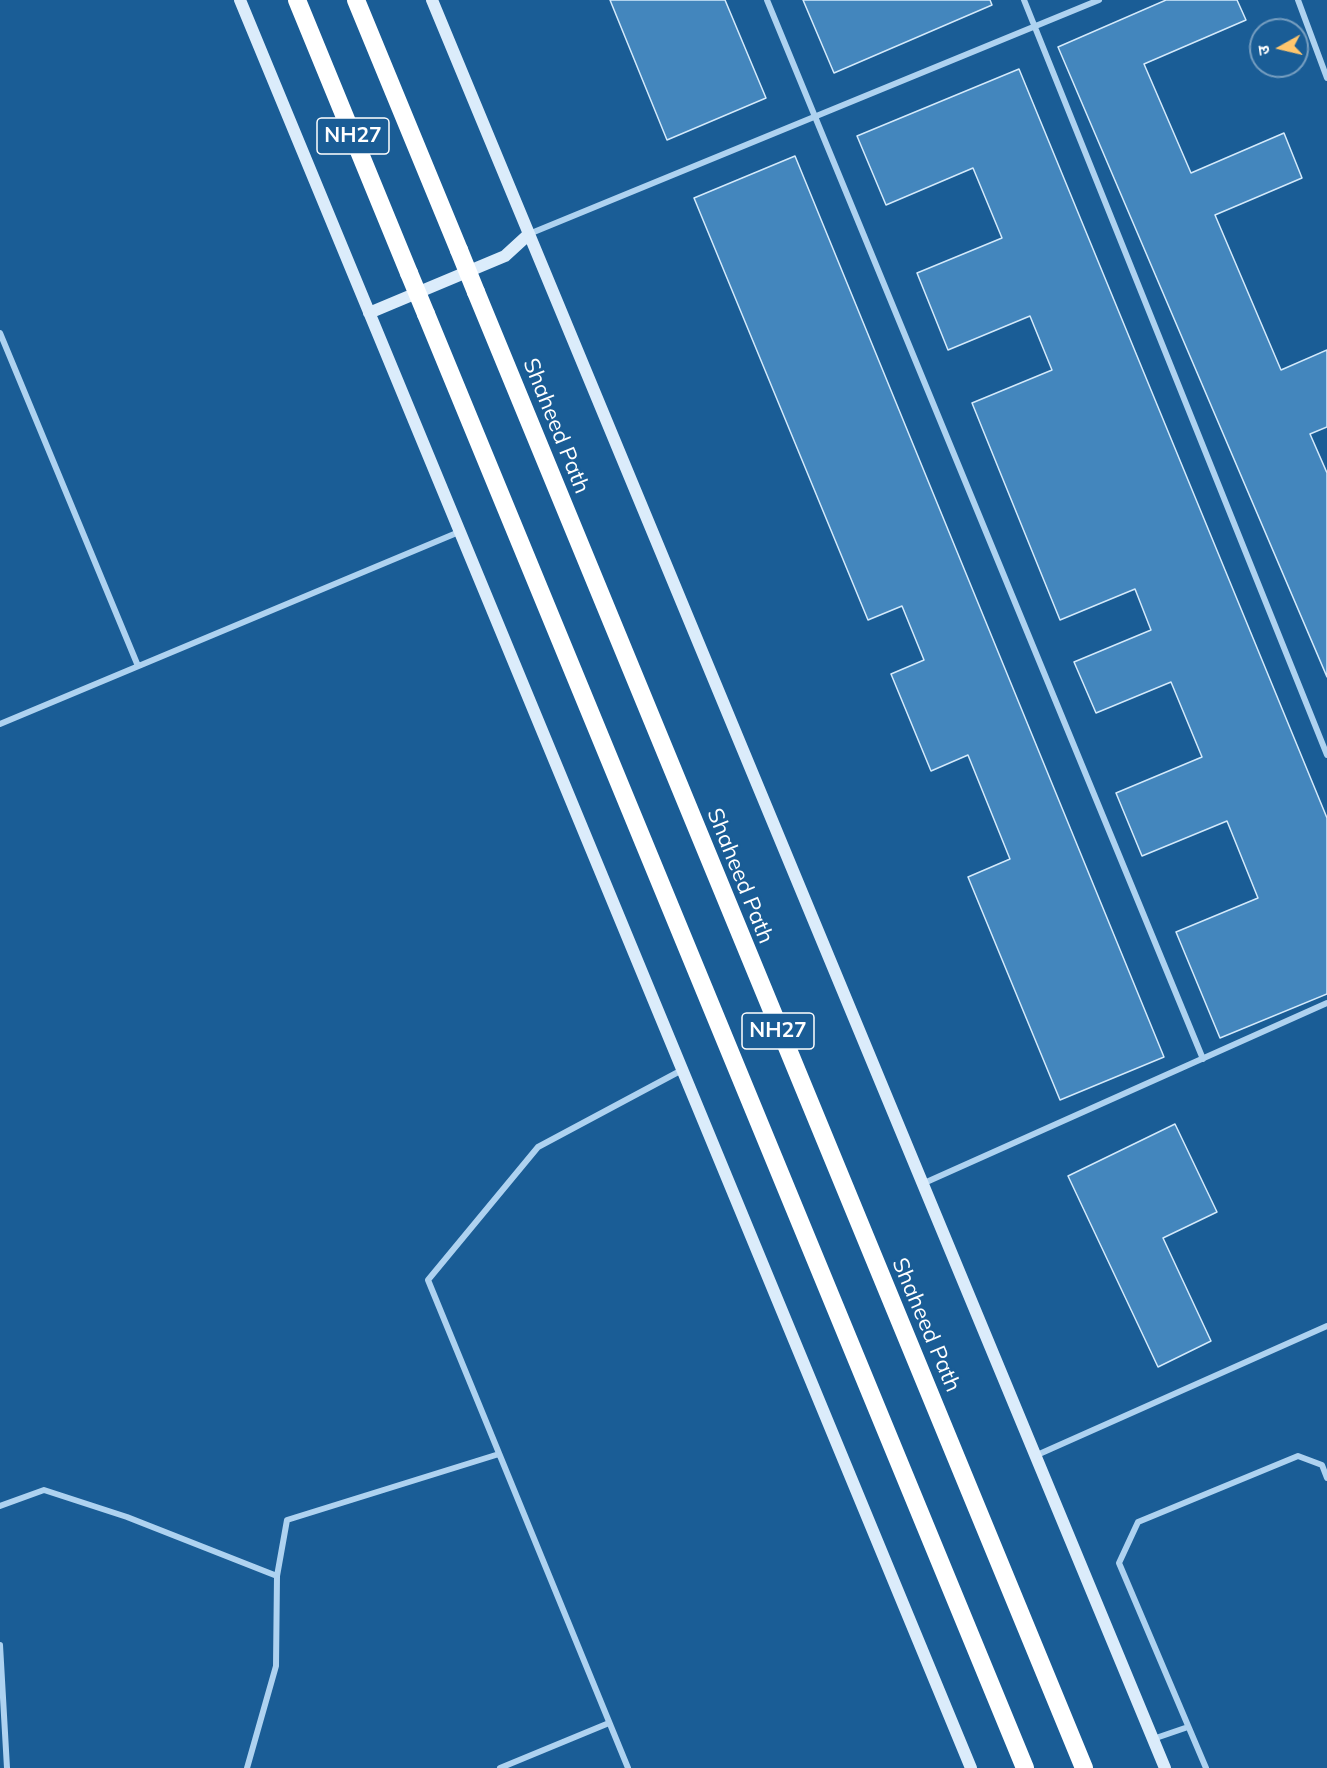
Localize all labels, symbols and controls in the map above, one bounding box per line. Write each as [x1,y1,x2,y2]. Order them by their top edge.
north arrow [1249,18,1309,78]
text: उ [1253,44,1274,56]
road number: NH27 [317,118,389,154]
street label: Shaheed Path [517,355,595,497]
street label: Shaheed Path [701,805,779,947]
road number: NH27 [742,1013,814,1049]
street label: Shaheed Path [886,1254,966,1396]

